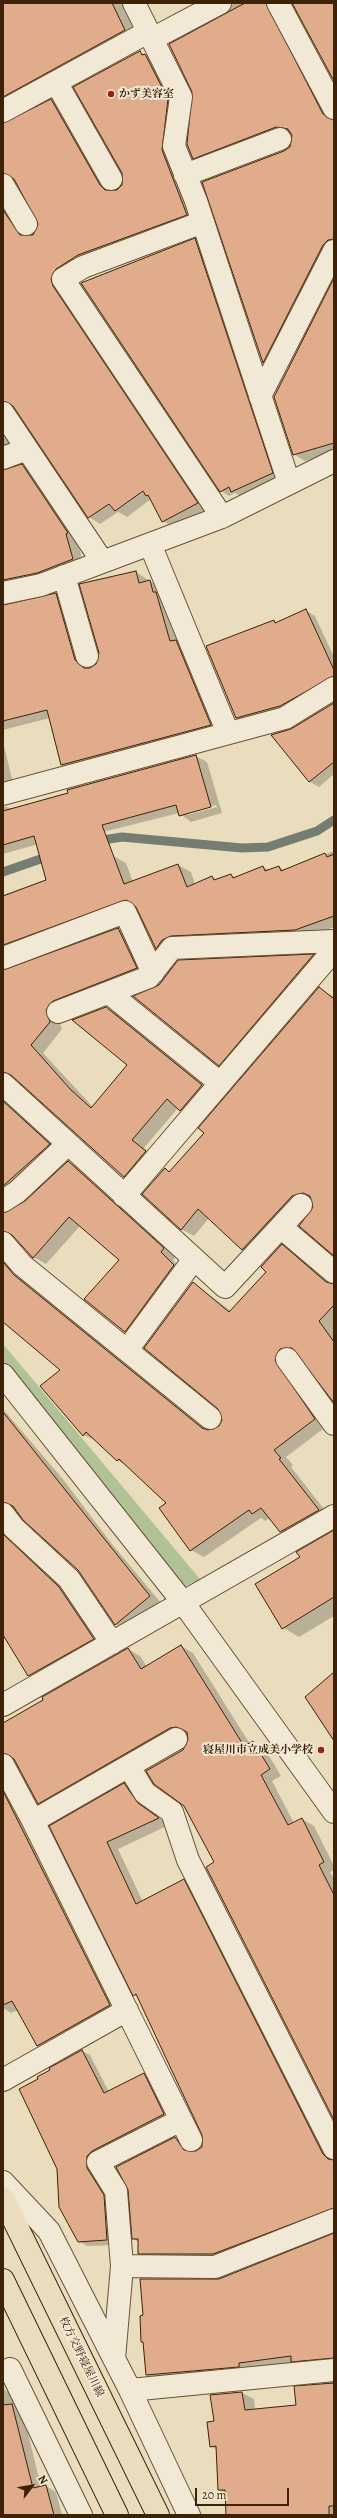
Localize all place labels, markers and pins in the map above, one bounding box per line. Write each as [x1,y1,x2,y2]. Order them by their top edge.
place label: かず美容室 [119,87,174,101]
marker: かず美容室 [106,89,116,99]
place label: 寝屋川市立成美小学校 [203,1743,313,1757]
marker: 寝屋川市立成美小学校 [316,1745,326,1755]

